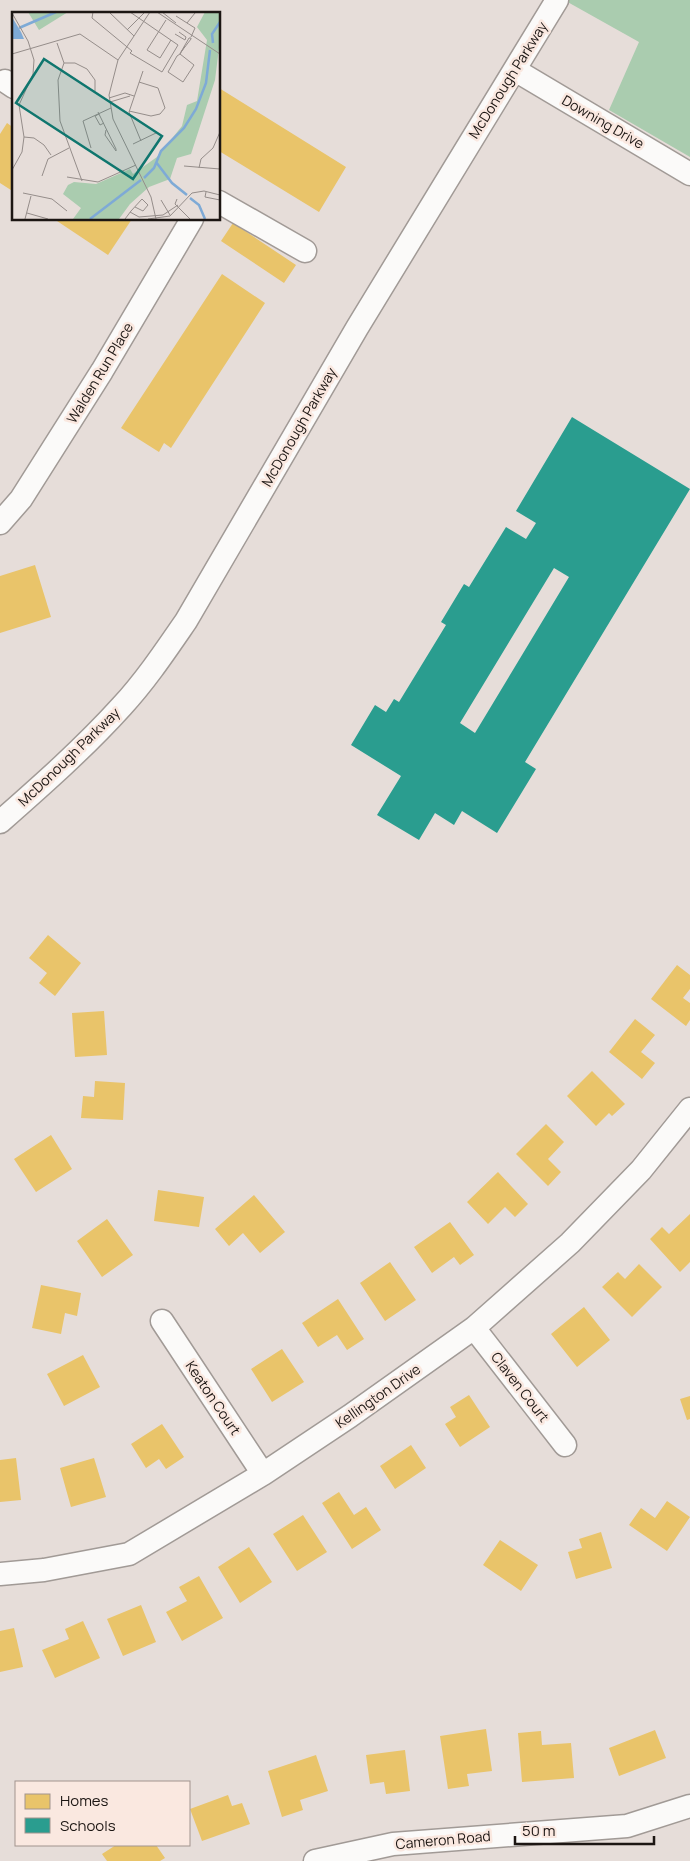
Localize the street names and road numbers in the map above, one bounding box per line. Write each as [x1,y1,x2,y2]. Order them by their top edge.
street label: McDonough Parkway [464,17,552,142]
street label: Downing Drive [559,90,648,153]
street label: Walden Run Place [62,319,137,427]
street label: McDonough Parkway [257,363,341,490]
street label: McDonough Parkway [14,703,124,810]
street label: Claven Court [487,1348,554,1426]
street label: Keaton Court [182,1357,245,1439]
street label: Kellington Drive [331,1359,424,1432]
street label: Cameron Road [395,1826,491,1853]

